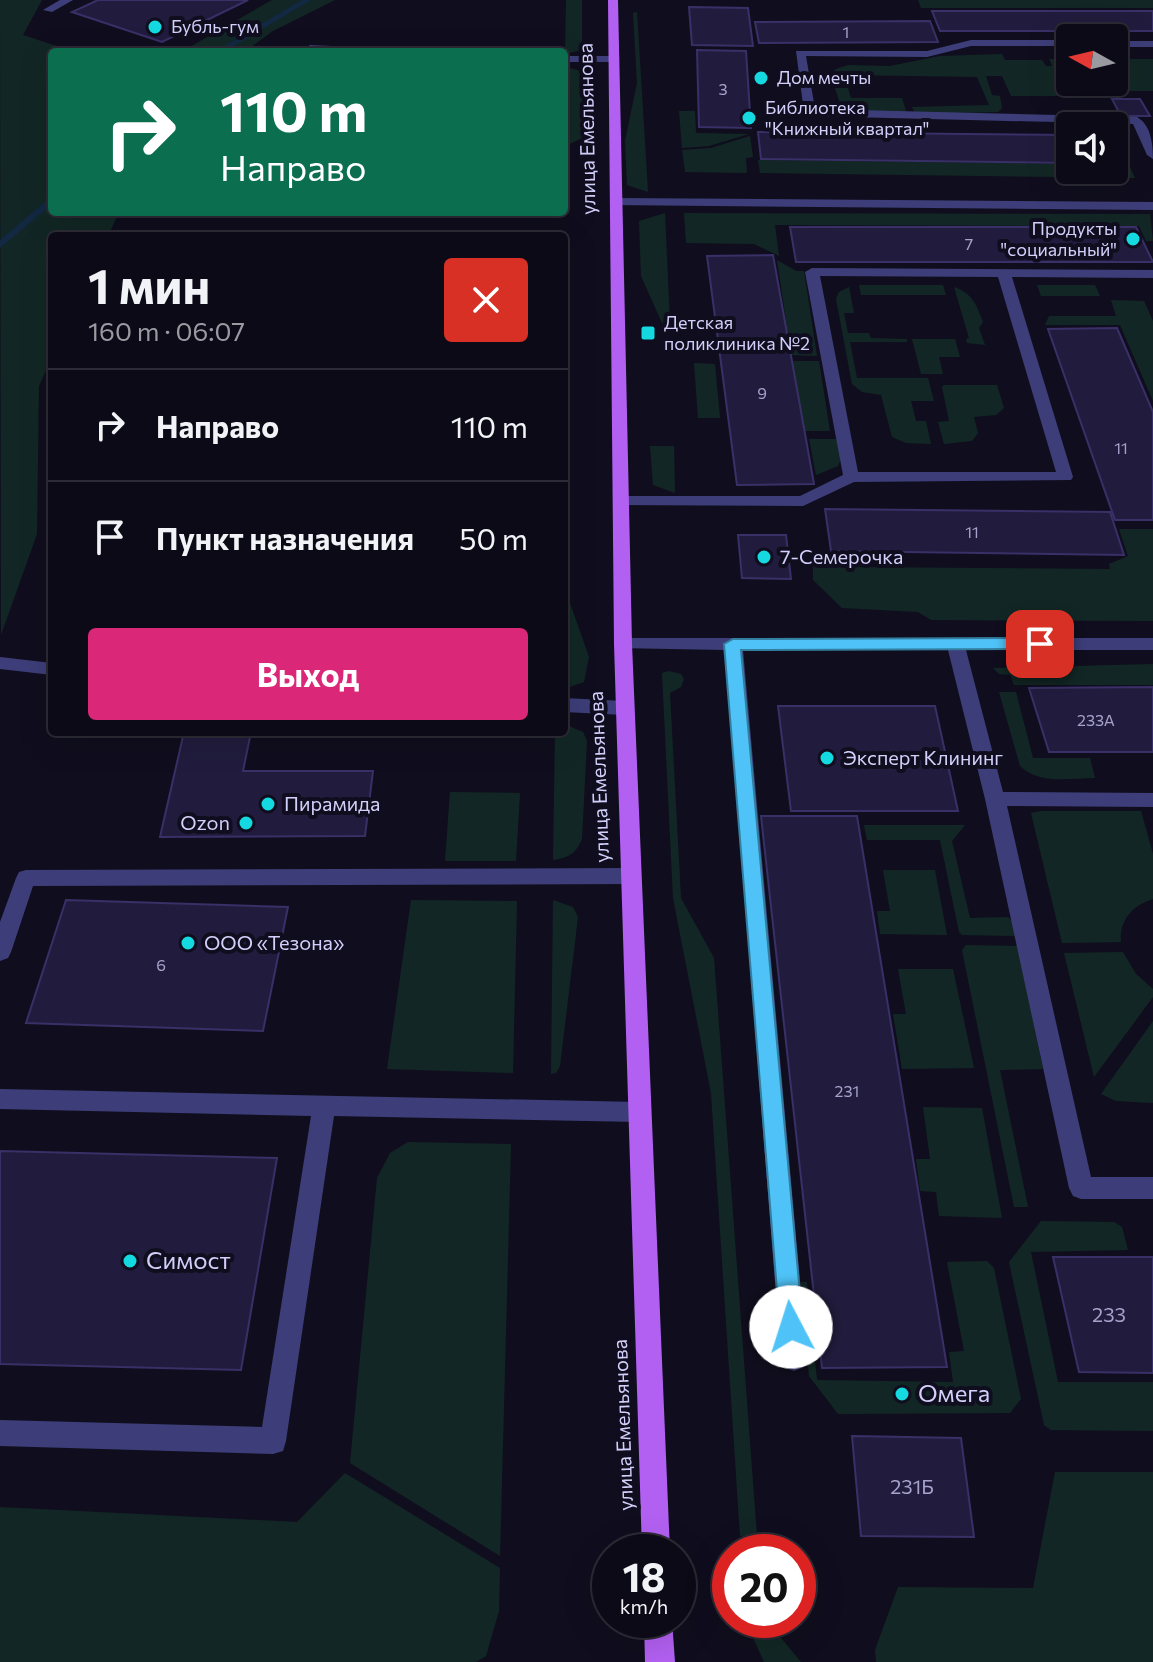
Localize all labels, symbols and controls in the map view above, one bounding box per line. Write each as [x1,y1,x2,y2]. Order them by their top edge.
place label: Бубль-гум [171,15,259,37]
marker: Бубль-гум [146,18,164,36]
house number: 1 [843,22,849,41]
north arrow [1056,24,1128,96]
map controls [1056,24,1128,184]
street label: улица Емельянова [573,43,599,215]
place label: Дом мечты [777,66,871,88]
marker: Дом мечты [752,69,770,87]
text: 110 m [220,75,367,144]
house number: 3 [718,79,728,98]
icon: right [88,80,192,184]
place label: Библиотека "Книжный квартал" [765,96,929,139]
marker: Библиотека "Книжный квартал" [740,109,758,127]
button: sound [1056,112,1128,184]
text: Направо [220,144,366,188]
place label: Продукты "социальный" [1001,217,1117,260]
marker: Продукты "социальный" [1124,230,1142,248]
house number: 7 [965,234,973,253]
text: 1 мин [88,255,210,314]
button: close [444,258,528,342]
place label: Детская поликлиника №2 [664,311,810,354]
text: 160 m · 06:07 [88,315,245,346]
marker: Детская поликлиника №2 [639,324,657,342]
house number: 9 [757,383,767,402]
icon: right [88,403,132,447]
text: Направо [156,407,279,444]
text: 110 m [451,407,528,444]
house number: 11 [1114,438,1128,457]
icon: arrive [88,515,132,559]
text: Пункт назначения [156,519,414,556]
text: 50 m [459,519,528,556]
house number: 11 [965,522,979,541]
place label: 7-Семерочка [780,544,903,568]
marker: 7-Семерочка [755,548,773,566]
pin [1006,610,1074,678]
icon: arrive [1018,622,1062,666]
button: Выход [88,628,528,720]
street label: улица Емельянова [583,691,613,863]
house number: 233А [1077,710,1115,729]
place label: Эксперт Клининг [843,745,1003,769]
marker: Эксперт Клининг [818,749,836,767]
place label: Пирамида [284,791,380,815]
marker: Пирамида [259,795,277,813]
place label: Ozon [180,810,230,834]
marker: Ozon [237,814,255,832]
place label: ООО «Тезона» [204,930,344,954]
marker: ООО «Тезона» [179,934,197,952]
house number: 6 [156,955,166,974]
house number: 231 [835,1081,859,1100]
place label: Симост [146,1245,231,1274]
marker: Симост [121,1252,139,1270]
position arrow [749,1285,833,1369]
house number: 233 [1092,1302,1126,1326]
street label: улица Емельянова [607,1339,637,1511]
place label: Омега [918,1378,990,1407]
marker: Омега [893,1385,911,1403]
house number: 231Б [890,1474,934,1498]
speed limit sign: 20 [712,1534,816,1638]
text: 18 [623,1551,665,1600]
text: km/h [620,1594,668,1618]

